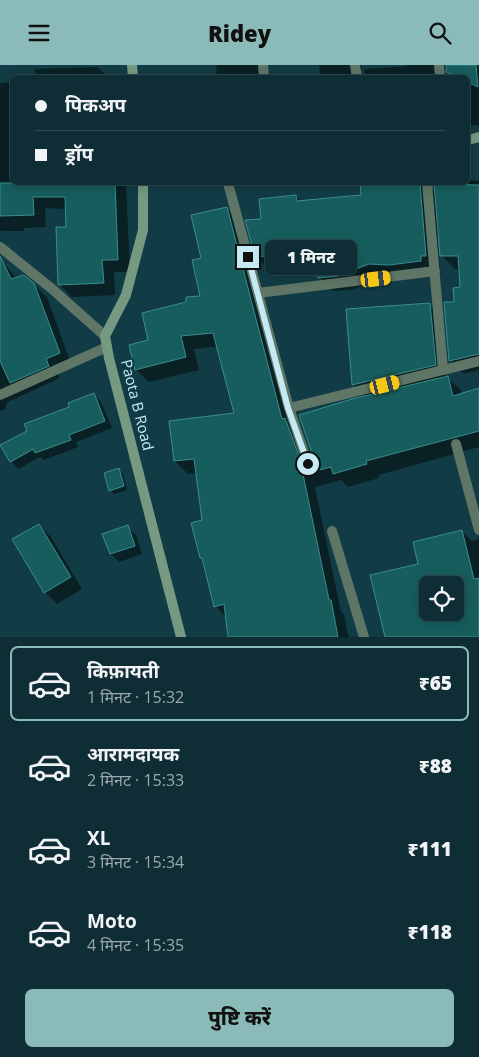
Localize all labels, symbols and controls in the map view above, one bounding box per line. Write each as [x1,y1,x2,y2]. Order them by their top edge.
text: Ridey [208,18,271,48]
icon: menu [25,19,53,47]
icon: search [426,19,454,47]
text: पिकअप [65,92,126,118]
text: ड्रॉप [65,141,93,167]
callout: 1 मिनट [266,239,358,275]
route end [237,246,259,268]
text: 1 मिनट [287,246,335,268]
car [360,270,391,288]
street label: Paota B Road [117,357,159,452]
car [368,374,401,396]
route start [297,453,319,475]
map controls [419,576,464,621]
button: locate [419,576,464,621]
text: किफ़ायती [87,658,159,684]
icon: car [27,661,72,706]
text: ₹65 [419,670,452,696]
text: 1 मिनट · 15:32 [87,686,184,708]
text: आरामदायक [87,741,179,767]
icon: car [27,744,72,789]
text: ₹88 [419,753,452,779]
text: 2 मिनट · 15:33 [87,769,184,791]
text: XL [87,825,110,851]
icon: car [27,827,72,872]
text: ₹111 [408,836,452,862]
text: 3 मिनट · 15:34 [87,851,184,873]
text: Moto [87,908,137,934]
icon: car [27,910,72,955]
text: ₹118 [408,919,452,945]
text: 4 मिनट · 15:35 [87,934,184,956]
button: पुष्टि करें [25,989,454,1047]

